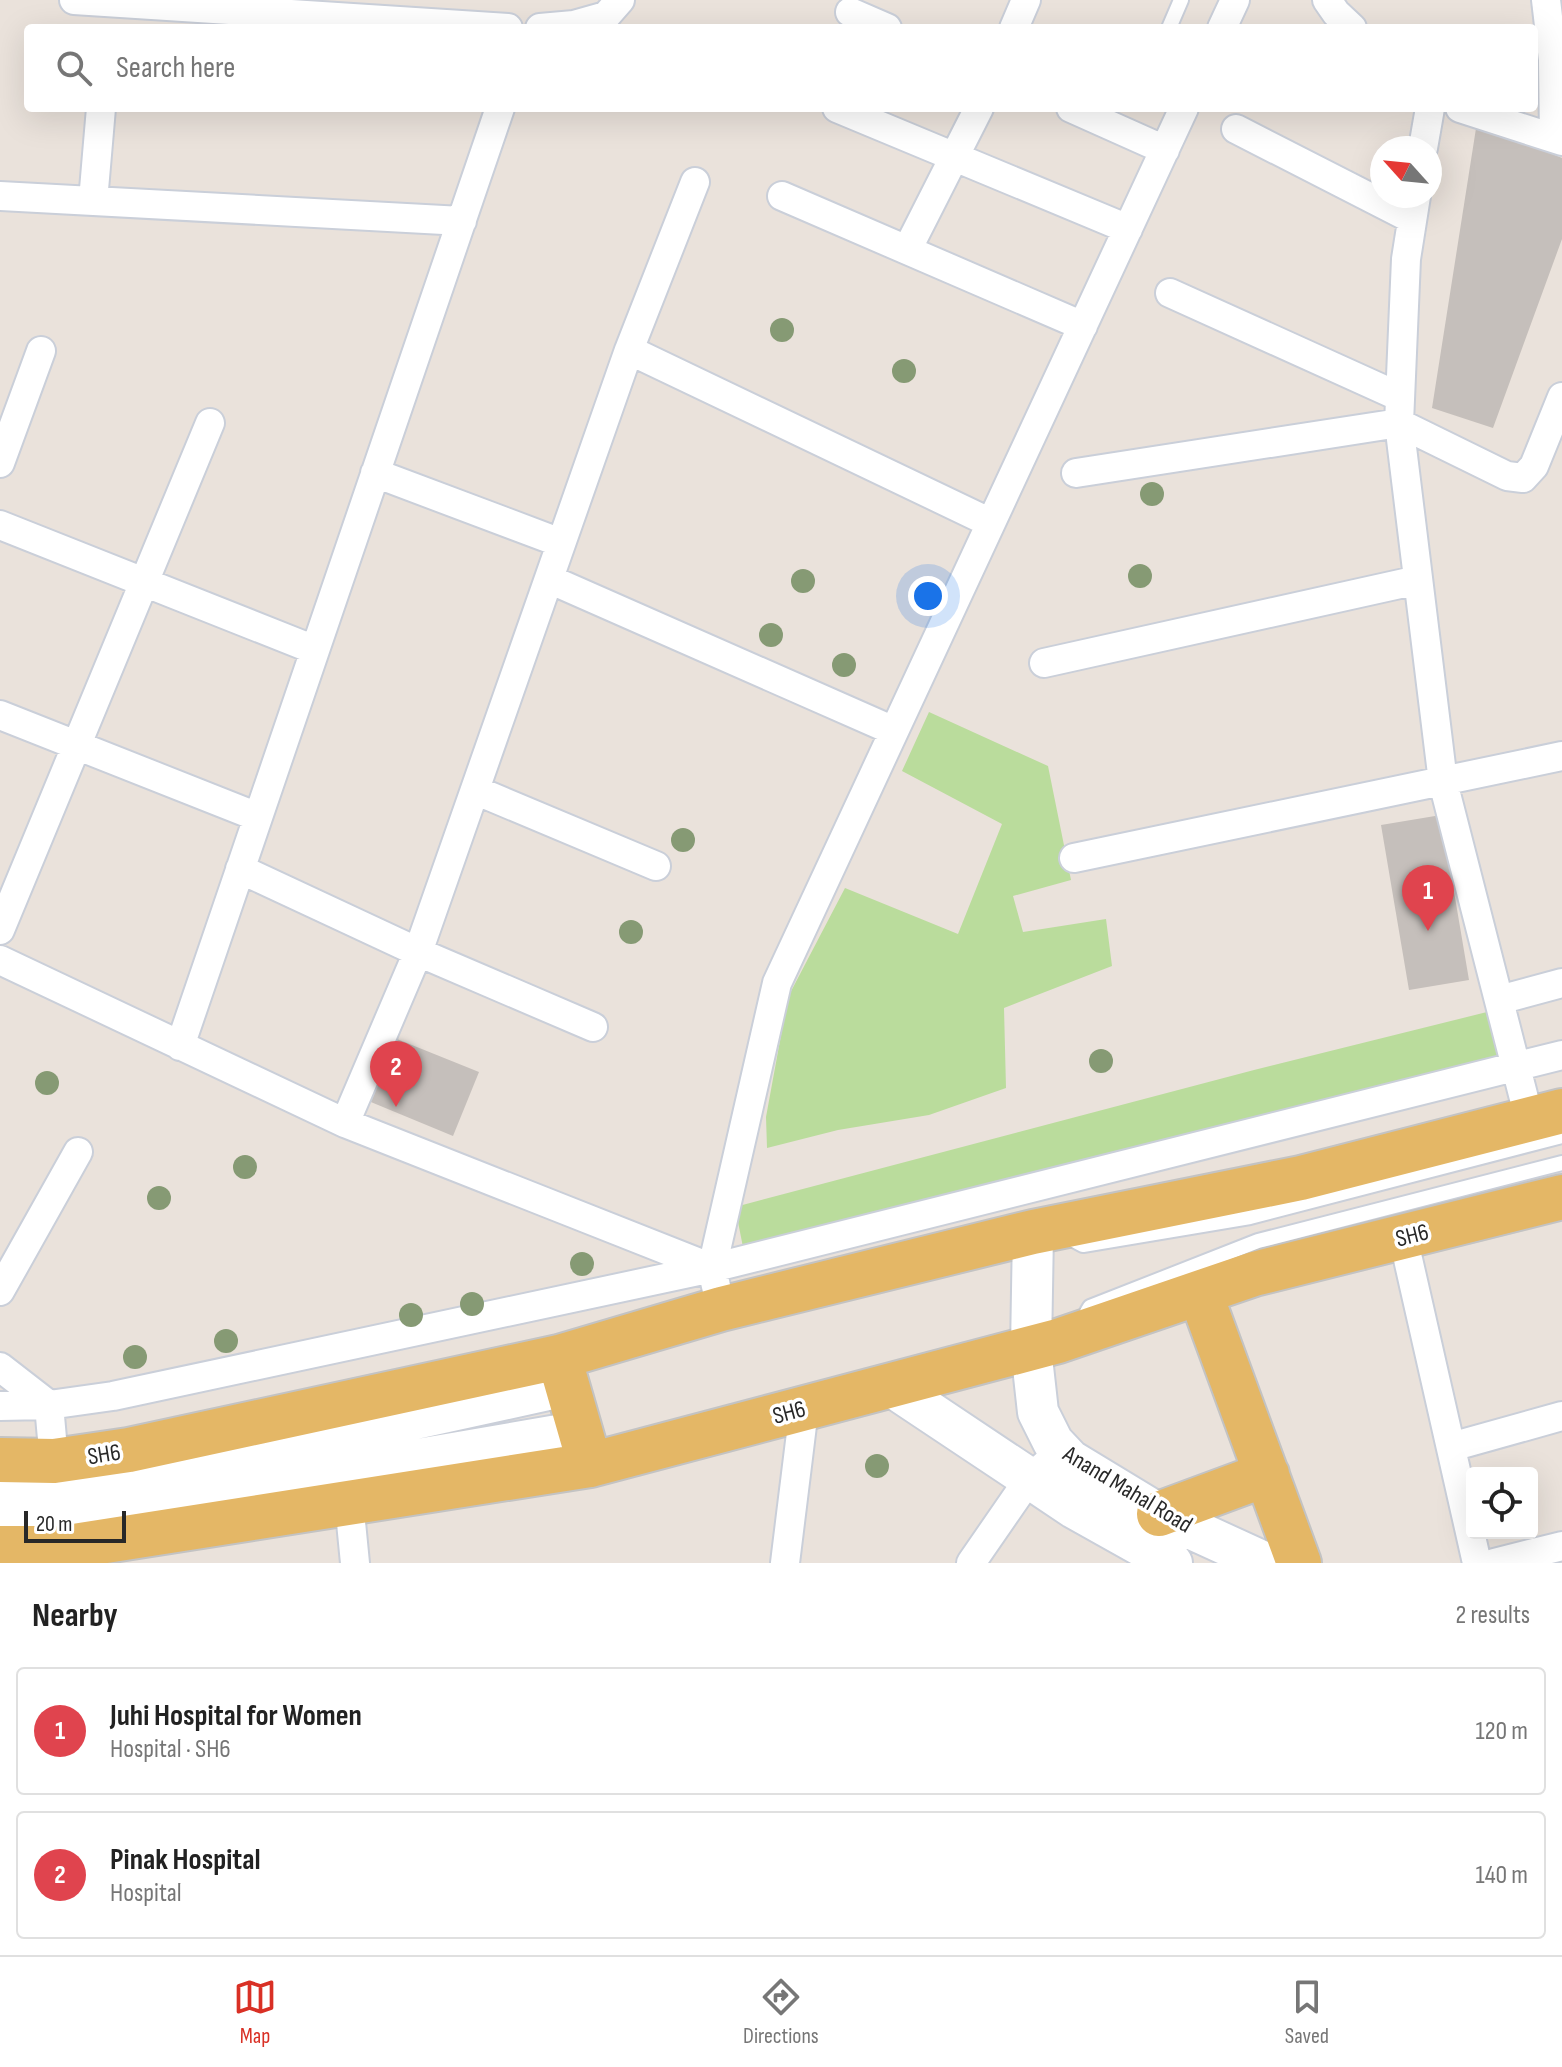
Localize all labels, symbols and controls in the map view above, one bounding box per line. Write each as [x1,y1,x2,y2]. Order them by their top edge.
search box [24,24,1538,112]
icon: search [52,46,96,90]
text: Search here [116,50,235,86]
north arrow [1370,136,1442,208]
your location [908,576,948,616]
pin: 1 [1402,865,1454,931]
pin: 2 [370,1041,422,1107]
street label: SH6 [1393,1217,1432,1254]
street label: SH6 [769,1394,809,1431]
street label: SH6 [86,1438,123,1471]
street label: Anand Mahal Road [1057,1439,1198,1539]
map controls [1466,1467,1538,1539]
button: locate [1466,1467,1538,1539]
scale bar [24,1507,126,1543]
text: 20 m [36,1511,73,1538]
text: Nearby [32,1595,118,1636]
text: 2 results [1456,1600,1530,1631]
text: Juhi Hospital for Women [110,1698,362,1734]
text: 1 [55,1716,65,1747]
text: 120 m [1475,1716,1528,1747]
text: Hospital · SH6 [110,1734,231,1765]
text: Pinak Hospital [110,1842,261,1878]
text: 2 [54,1860,66,1891]
text: 140 m [1476,1860,1528,1891]
text: Hospital [110,1878,182,1909]
tab: Map [233,1975,277,2050]
tab: Directions [743,1975,819,2050]
tab: Saved [1285,1975,1329,2050]

